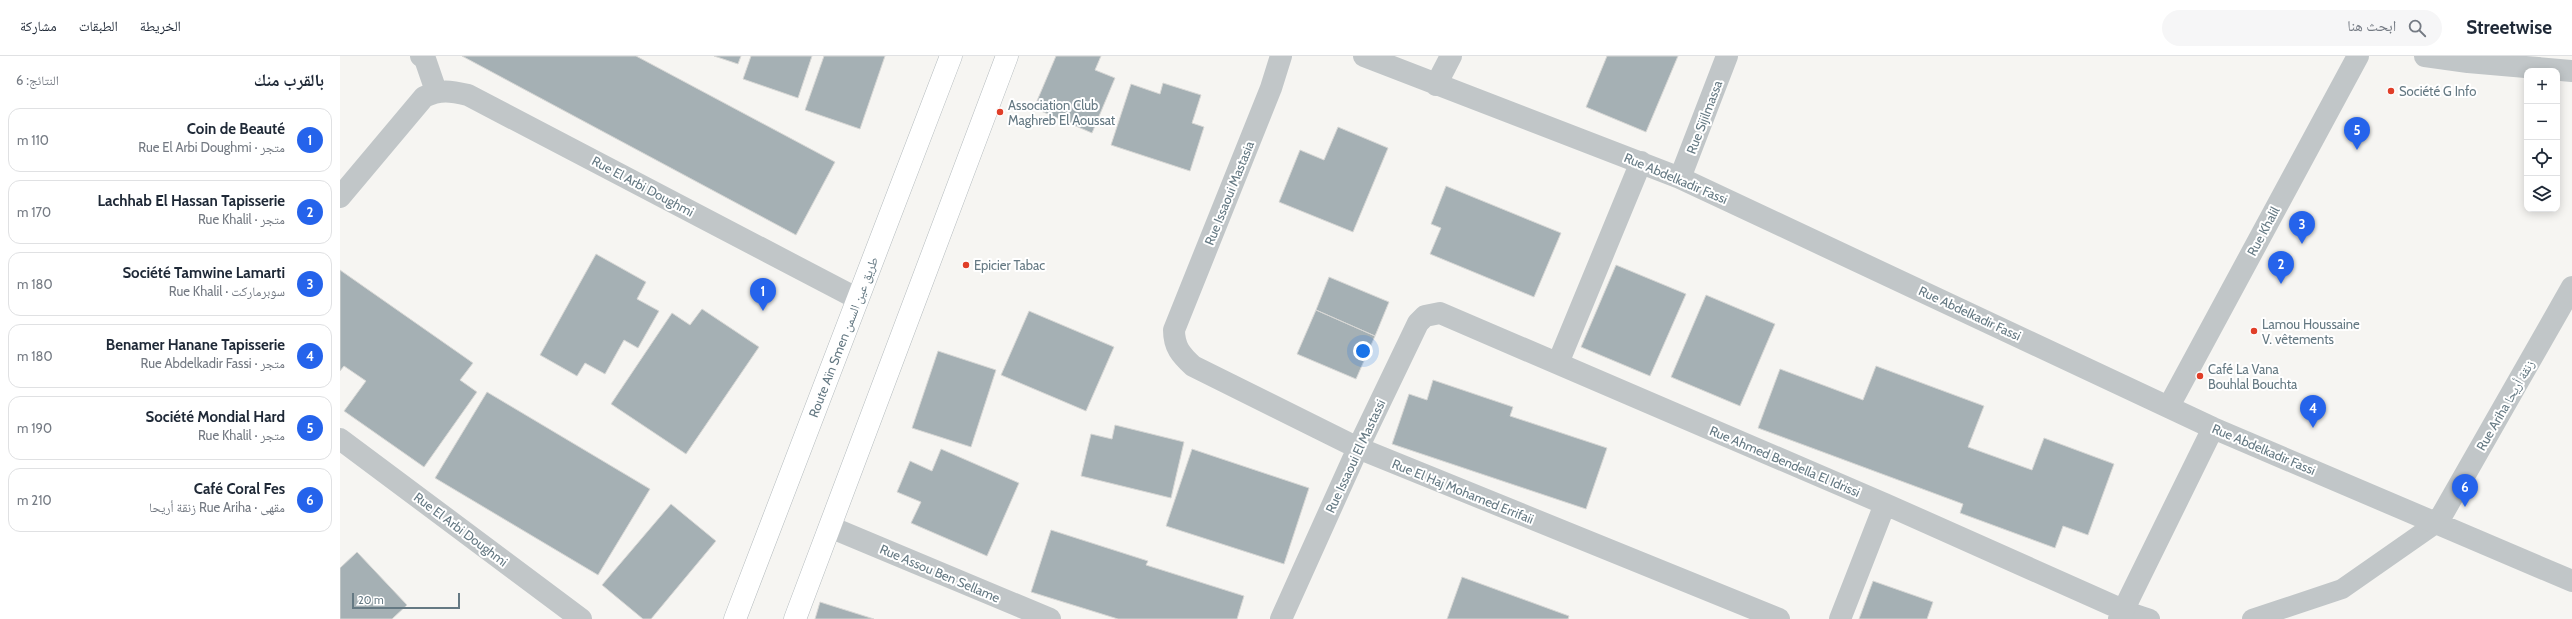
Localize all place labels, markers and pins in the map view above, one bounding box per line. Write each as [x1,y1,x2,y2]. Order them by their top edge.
place label: Société G Info [2399,83,2476,99]
marker: Société G Info [2386,86,2396,96]
place label: Association Club Maghreb El Aoussat [1008,97,1116,128]
marker: Association Club Maghreb El Aoussat [995,107,1005,117]
pin: 5 [2344,117,2370,150]
pin: 3 [2289,211,2315,244]
pin: 2 [2268,251,2294,284]
place label: Epicier Tabac [974,257,1045,273]
marker: Epicier Tabac [961,260,971,270]
pin: 1 [750,278,776,311]
place label: Lamou Houssaine V. vêtements [2262,316,2360,347]
marker: Lamou Houssaine V. vêtements [2249,326,2259,336]
place label: Café La Vana Bouhlal Bouchta [2208,361,2298,392]
marker: Café La Vana Bouhlal Bouchta [2195,371,2205,381]
pin: 4 [2300,395,2326,428]
pin: 6 [2452,474,2478,507]

